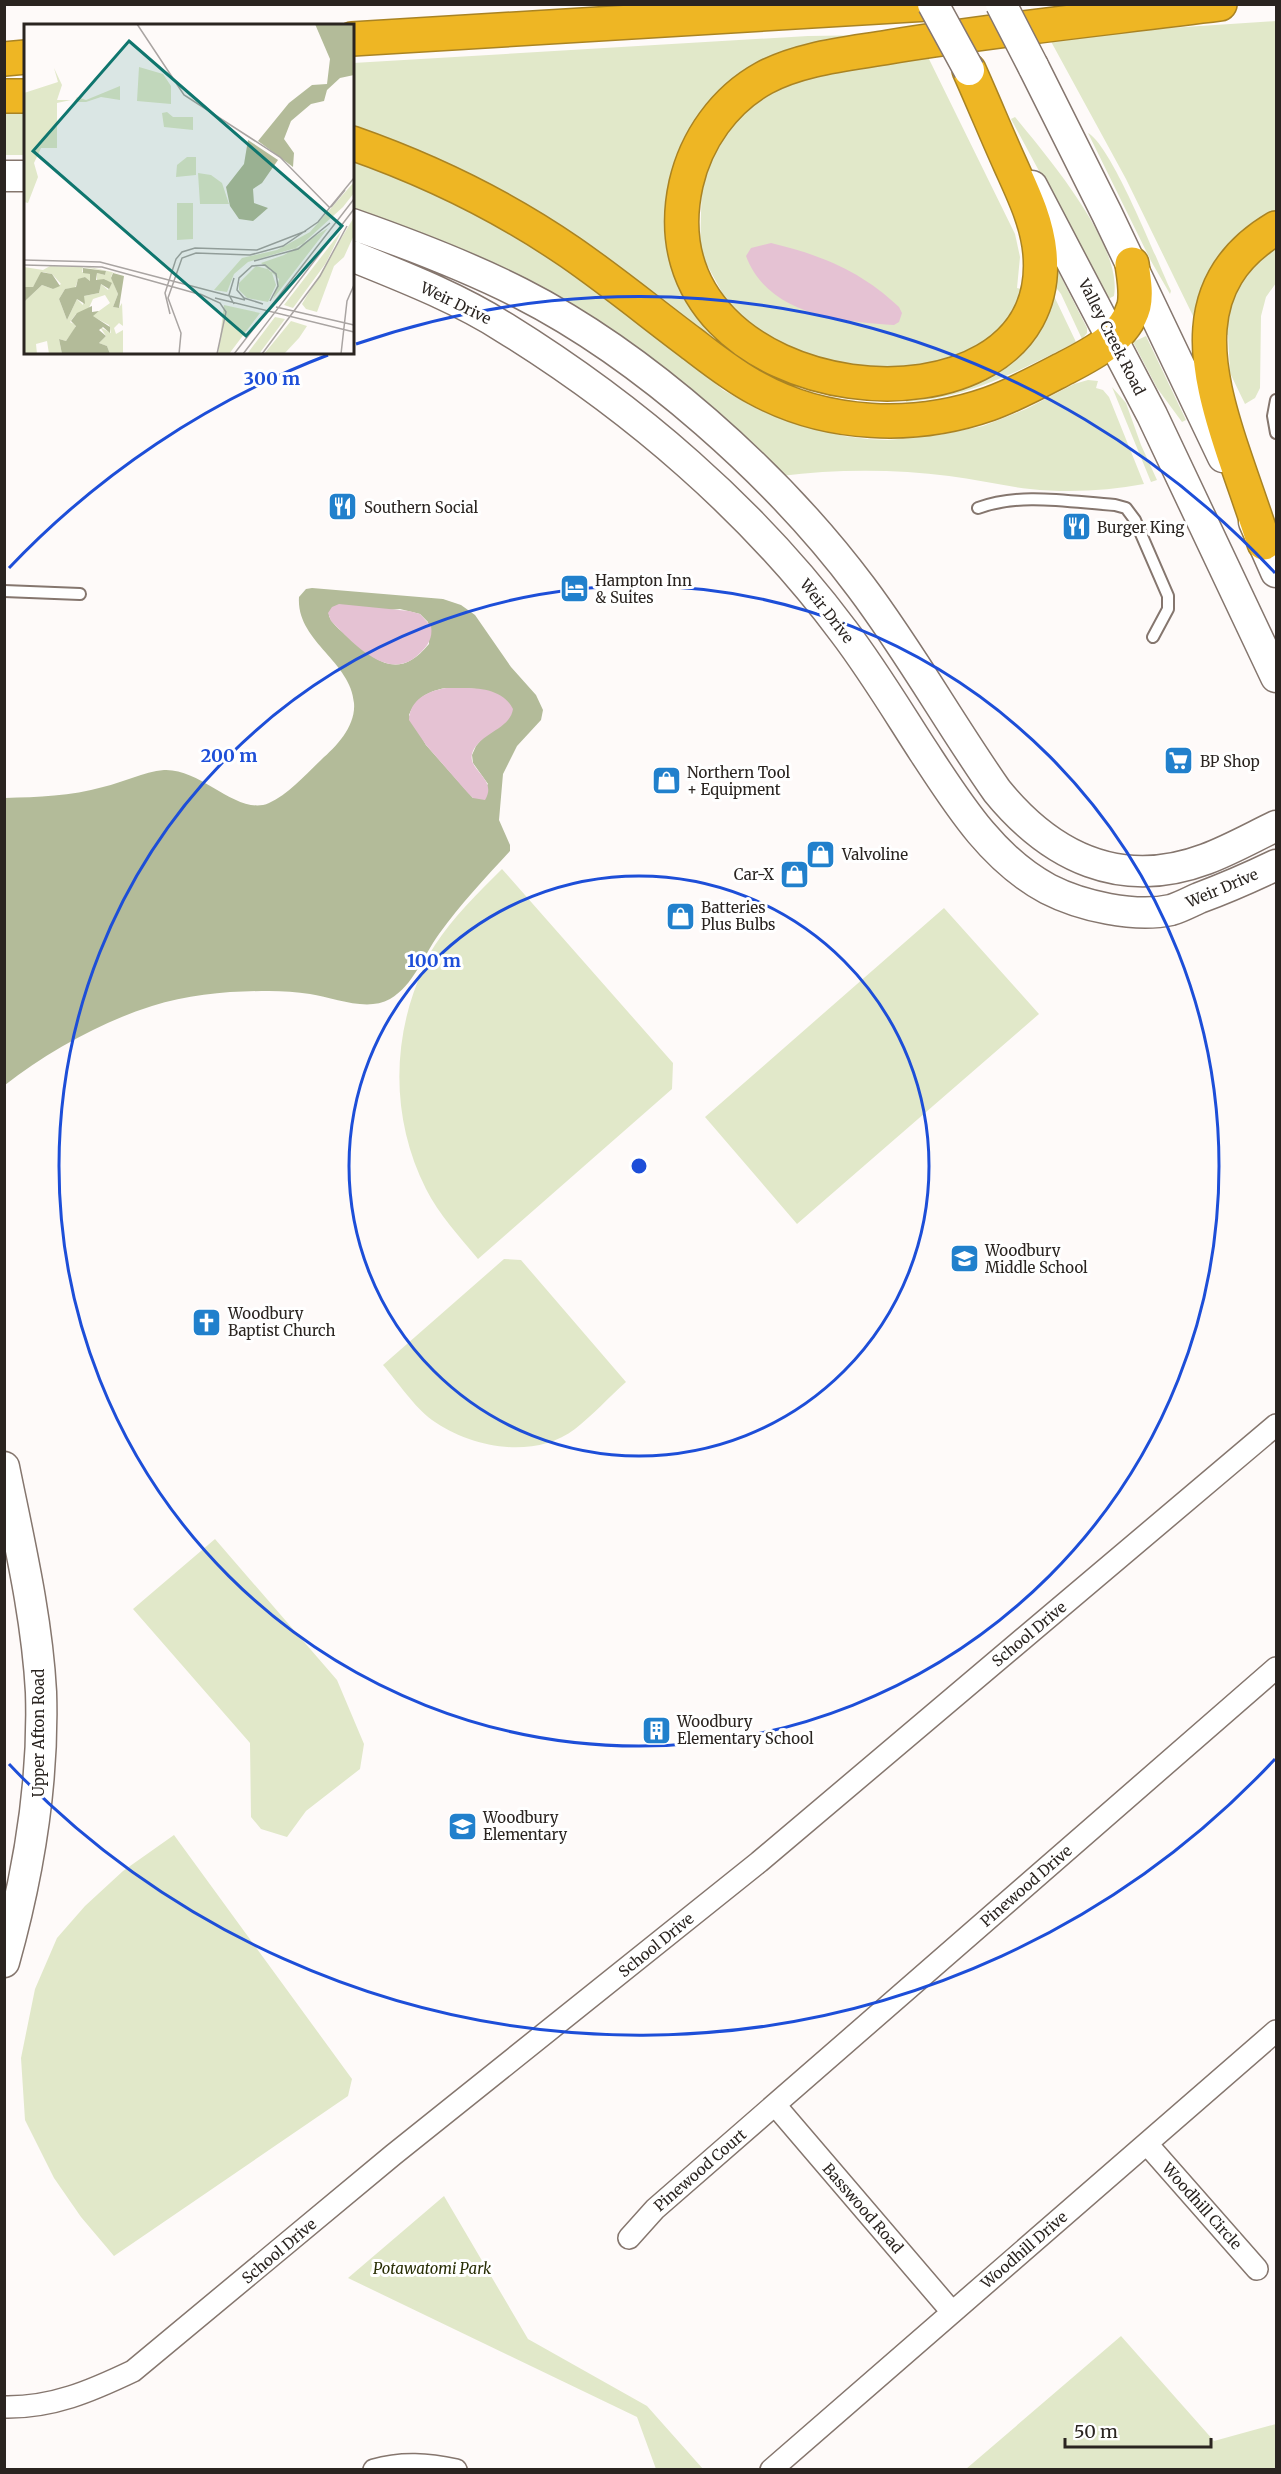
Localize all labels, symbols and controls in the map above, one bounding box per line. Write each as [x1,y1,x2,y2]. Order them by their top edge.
inset map [24,24,354,354]
street label: Valley Creek Road [1074,275,1150,398]
street label: Weir Drive [417,277,495,328]
text: 300 m [244,367,300,390]
restaurant icon: Southern Social [327,491,359,523]
place label: Southern Social [364,498,479,517]
restaurant icon: Burger King [1060,511,1092,543]
place label: Burger King [1097,518,1184,537]
place label: Hampton Inn & Suites [595,571,692,607]
hotel icon: Hampton Inn & Suites [558,573,590,605]
street label: Weir Drive [795,574,858,647]
text: 200 m [201,744,257,767]
supermarket icon: BP Shop [1163,745,1195,777]
place label: BP Shop [1200,752,1260,771]
place label: Northern Tool + Equipment [687,763,790,799]
shop icon: Northern Tool + Equipment [650,765,682,797]
shop icon: Valvoline [805,838,837,870]
place label: Valvoline [841,845,908,864]
shop icon: Car-X [779,858,811,890]
street label: Weir Drive [1182,864,1261,912]
place label: Car-X [734,865,774,884]
place label: Batteries Plus Bulbs [701,898,775,934]
shop icon: Batteries Plus Bulbs [664,900,696,932]
text: 100 m [407,949,461,972]
centre of rings [629,1156,649,1176]
place label: Woodbury Middle School [984,1241,1088,1277]
school or university icon: Woodbury Middle School [948,1243,980,1275]
place label: Woodbury Baptist Church [227,1304,335,1340]
church icon: Woodbury Baptist Church [191,1306,223,1338]
street label: School Drive [988,1597,1070,1671]
street label: Upper Afton Road [29,1669,48,1797]
place label: Woodbury Elementary School [676,1712,814,1748]
building icon: Woodbury Elementary School [640,1714,672,1746]
place label: Woodbury Elementary [482,1808,568,1844]
school or university icon: Woodbury Elementary [446,1810,478,1842]
street label: Pinewood Drive [976,1841,1076,1931]
street label: School Drive [615,1909,698,1981]
street label: Pinewood Court [650,2125,750,2215]
street label: Woodhill Circle [1157,2158,1246,2253]
street label: Basswood Road [819,2159,907,2257]
street label: Woodhill Drive [976,2207,1071,2293]
street label: School Drive [238,2214,320,2288]
park label: Potawatomi Park [373,2259,492,2278]
scale bar [1065,2411,1210,2449]
text: 50 m [1074,2420,1118,2443]

